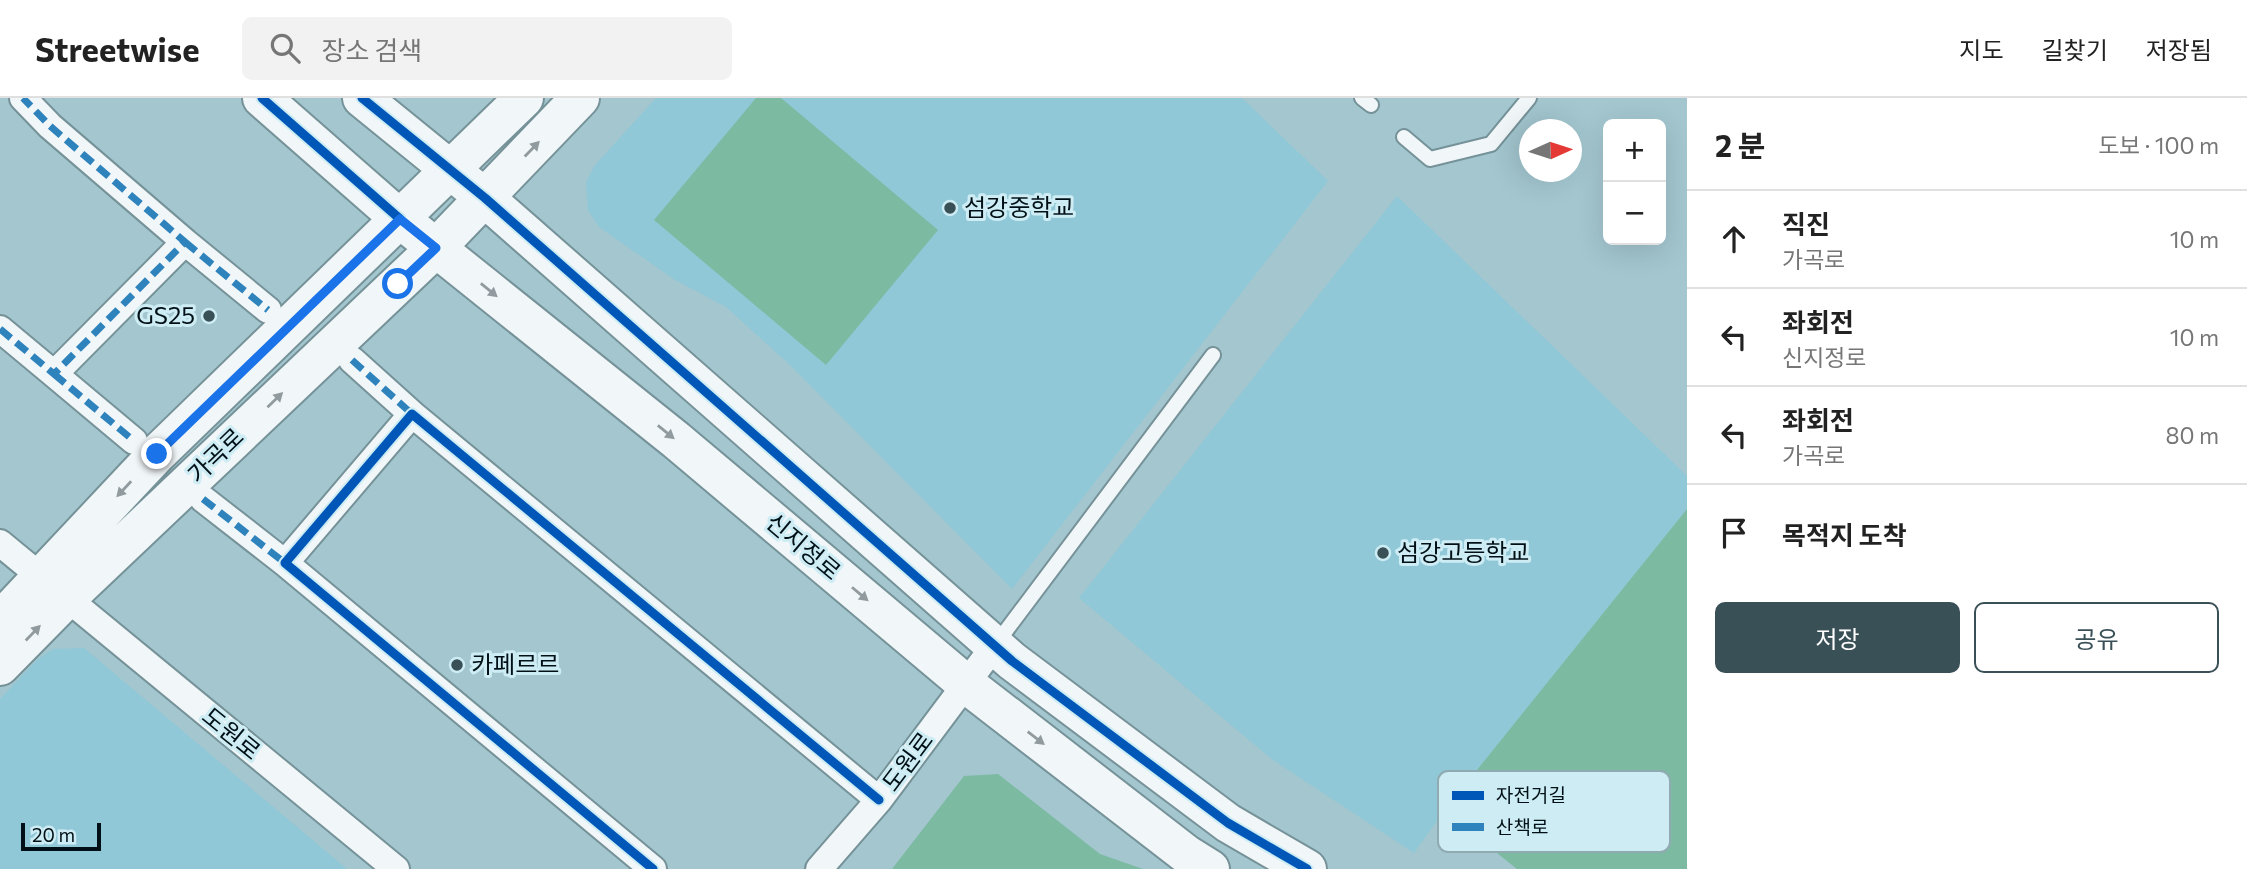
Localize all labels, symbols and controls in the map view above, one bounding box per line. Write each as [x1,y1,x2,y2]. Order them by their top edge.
search box [242,17,732,80]
text: Streetwise [35,28,200,69]
icon: search [266,29,304,67]
text: 장소 검색 [322,34,422,65]
text: 지도 [1959,35,2004,64]
text: 길찾기 [2042,35,2108,64]
text: 저장됨 [2146,35,2212,64]
north arrow [1519,119,1582,182]
map controls [1603,119,1666,245]
button: + [1603,119,1666,182]
text: 2 분 [1715,126,1765,163]
text: 도보 · 100 m [2098,131,2219,159]
one-way arrow [523,140,540,157]
button: − [1603,182,1666,245]
place label: 섬강중학교 [964,192,1074,221]
marker: 섬강중학교 [942,200,958,216]
text: 직진 [1782,208,1830,239]
icon: ahead [1715,220,1753,258]
text: 10 m [2170,225,2219,253]
text: 가곡로 [1782,245,1845,273]
route start [382,268,413,299]
one-way arrow [479,283,497,298]
place label: GS25 [136,300,195,329]
text: 좌회전 [1782,306,1854,337]
marker: GS25 [201,308,217,324]
icon: left [1715,318,1753,356]
text: 10 m [2170,323,2219,351]
text: 신지정로 [1782,343,1867,371]
one-way arrow [266,392,283,408]
text: 좌회전 [1782,404,1854,435]
icon: left [1715,416,1753,454]
street label: 가곡로 [181,421,249,488]
text: 80 m [2166,421,2219,449]
one-way arrow [657,425,675,440]
route end [141,438,172,469]
text: 가곡로 [1782,441,1845,469]
one-way arrow [115,481,132,498]
street label: 신지정로 [761,506,847,585]
icon: arrive [1715,514,1753,552]
text: 목적지 도착 [1782,519,1907,550]
place label: 섬강고등학교 [1397,537,1529,566]
marker: 섬강고등학교 [1375,545,1391,561]
one-way arrow [851,586,868,601]
button: 저장 [1715,602,1960,673]
button: 공유 [1974,602,2219,673]
one-way arrow [24,625,41,641]
place label: 카페르르 [471,649,559,678]
marker: 카페르르 [449,657,465,673]
street label: 도원로 [197,701,267,765]
street label: 도원로 [875,726,938,796]
one-way arrow [1027,730,1045,744]
legend [1438,771,1670,852]
text: 자전거길 [1496,783,1566,806]
text: 산책로 [1496,815,1548,838]
scale bar [21,820,102,852]
text: 20 m [32,823,75,846]

